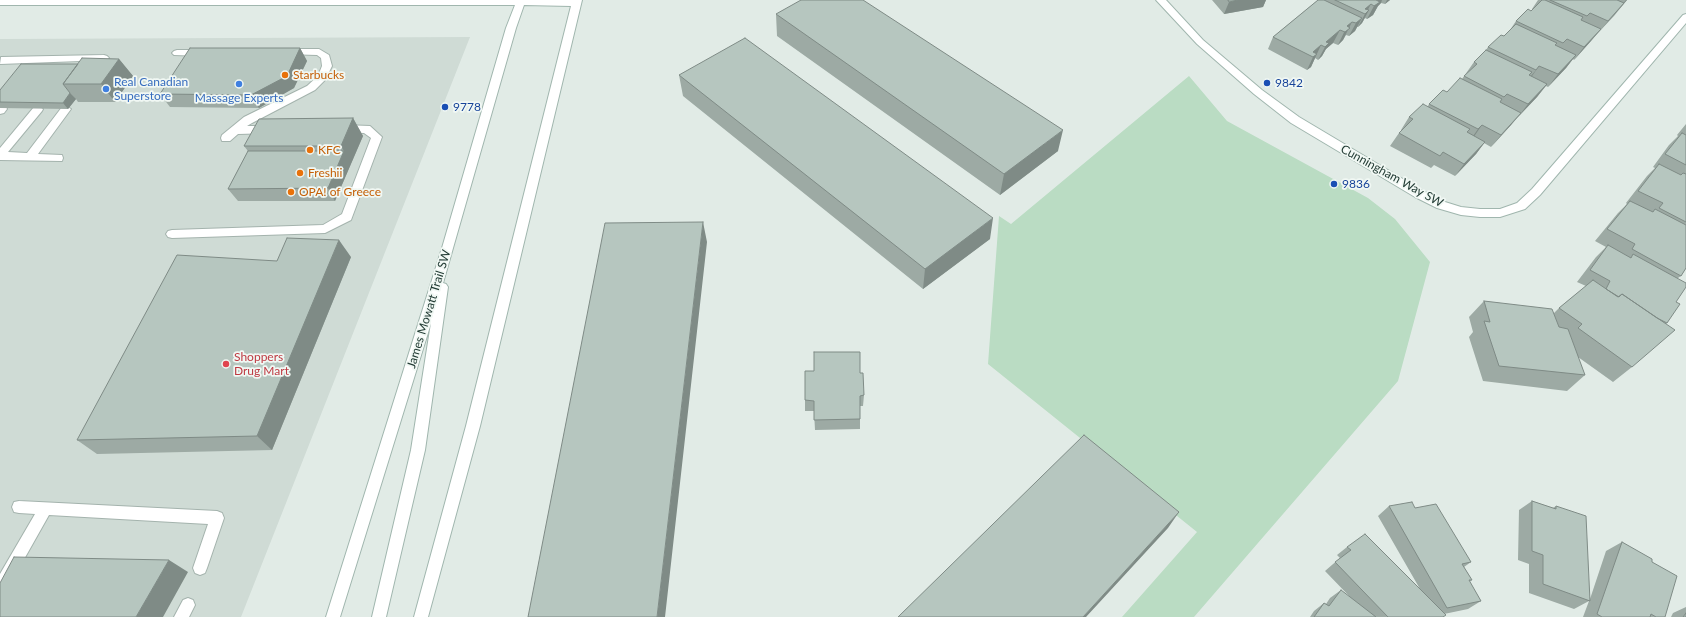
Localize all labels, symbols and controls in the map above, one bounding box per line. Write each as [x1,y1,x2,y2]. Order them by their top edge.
place label: Starbucks [293,68,344,82]
marker: Starbucks [280,70,290,80]
place label: Real Canadian Superstore [114,75,188,103]
place label: 9842 [1275,76,1303,90]
marker: 9842 [1262,78,1272,88]
marker: Massage Experts [234,79,244,89]
marker: Real Canadian Superstore [101,84,111,94]
place label: Massage Experts [195,91,283,105]
place label: 9778 [453,100,481,114]
marker: 9778 [440,102,450,112]
street label: Cunningham Way SW [1338,142,1446,210]
place label: KFC [318,143,341,157]
marker: KFC [305,145,315,155]
place label: Freshii [308,166,342,180]
marker: Freshii [295,168,305,178]
place label: 9836 [1342,177,1370,191]
marker: 9836 [1329,179,1339,189]
place label: OPA! of Greece [299,185,381,199]
marker: OPA! of Greece [286,187,296,197]
street label: James Mowatt Trail SW [404,248,454,370]
place label: Shoppers Drug Mart [234,350,289,378]
marker: Shoppers Drug Mart [221,359,231,369]

